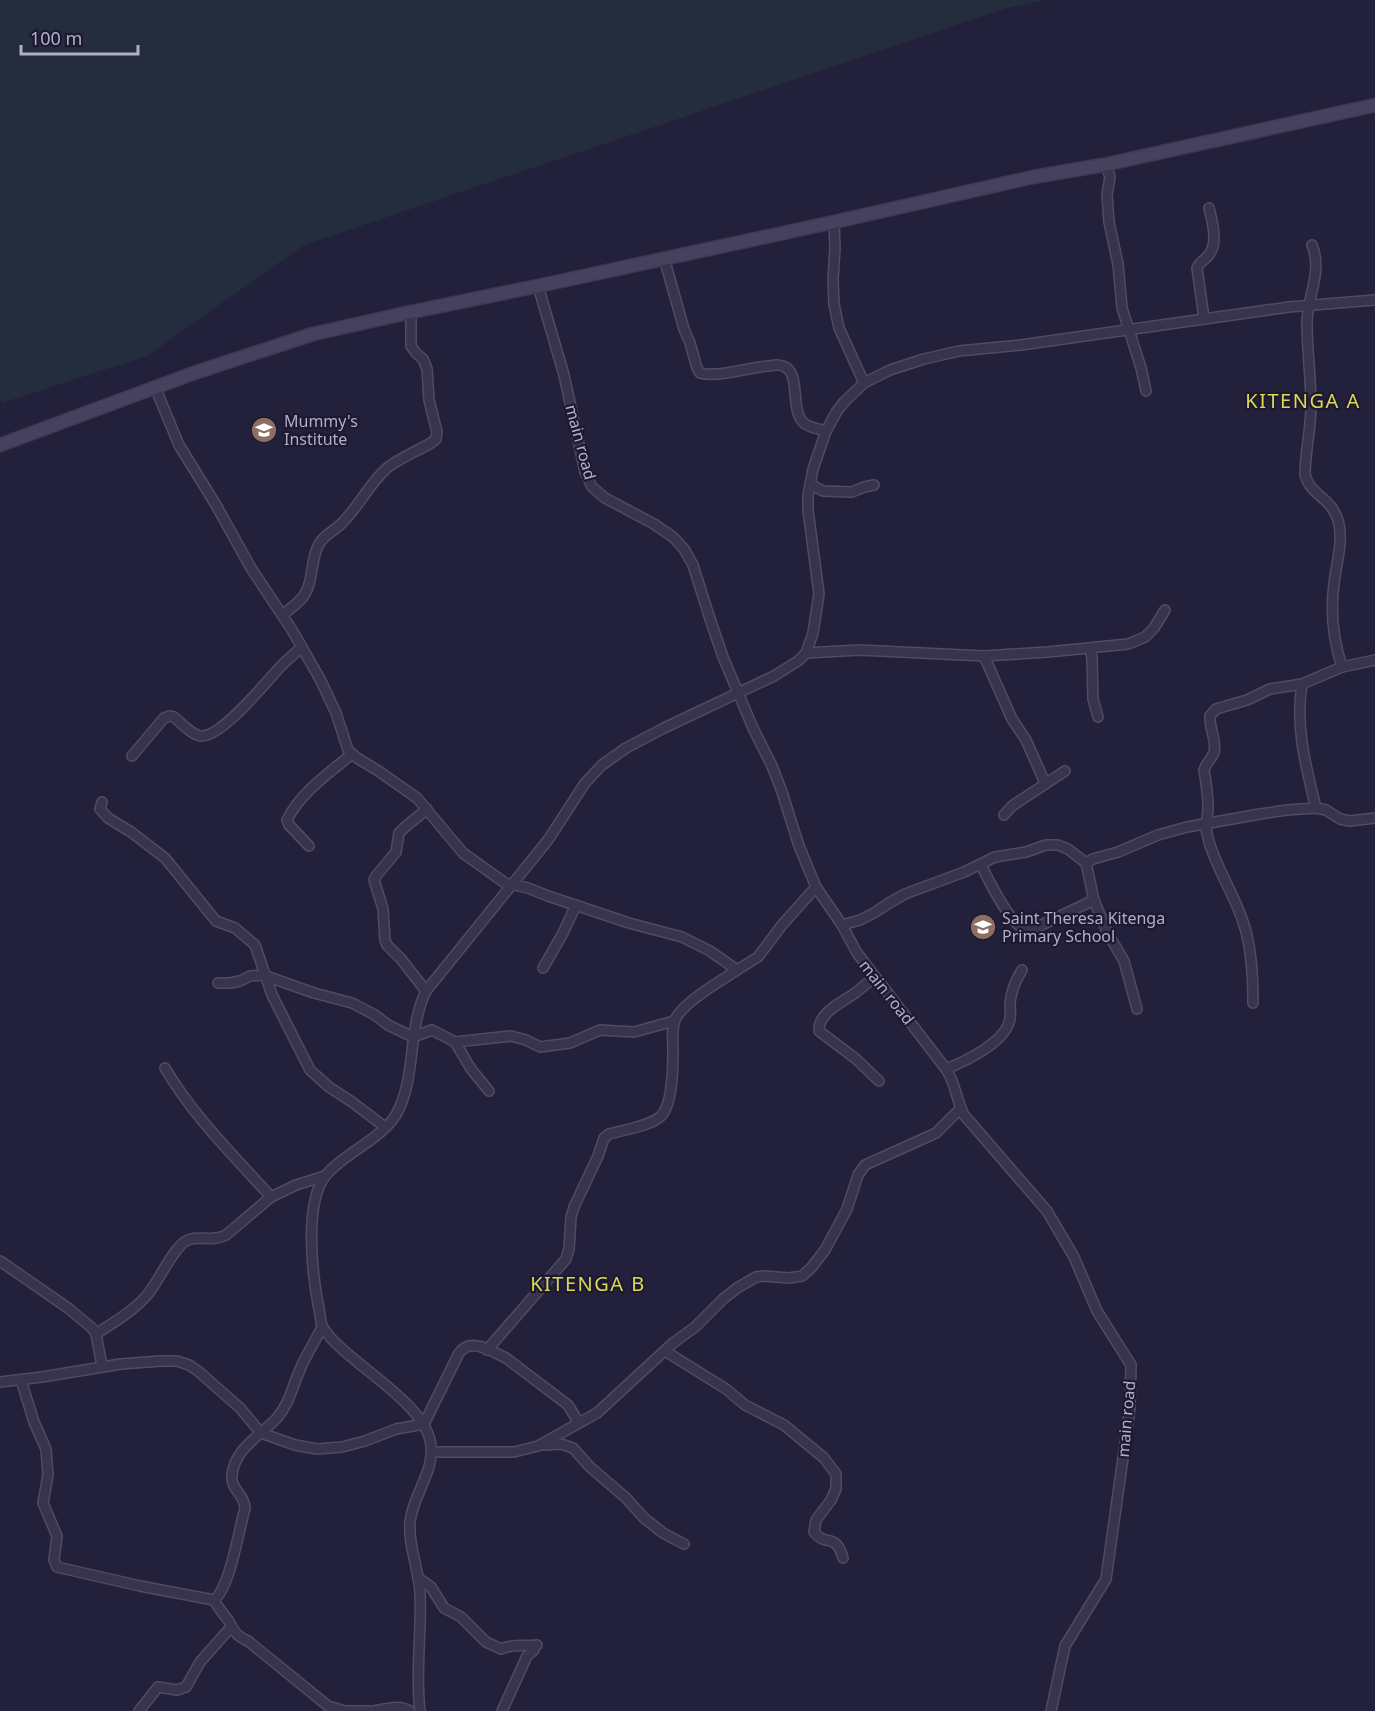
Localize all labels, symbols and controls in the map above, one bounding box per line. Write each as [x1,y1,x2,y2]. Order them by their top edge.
scale bar [21,18,138,56]
text: 100 m [30,26,82,50]
district label: KITENGA A [1245,387,1361,414]
street label: main road [560,402,602,482]
place label: Mummy's Institute [284,410,358,450]
school or university icon: Mummy's Institute [249,415,279,445]
place label: Saint Theresa Kitenga Primary School [1002,907,1165,947]
school or university icon: Saint Theresa Kitenga Primary School [968,912,998,942]
street label: main road [855,955,919,1029]
district label: KITENGA B [530,1270,646,1297]
street label: main road [1112,1380,1140,1458]

